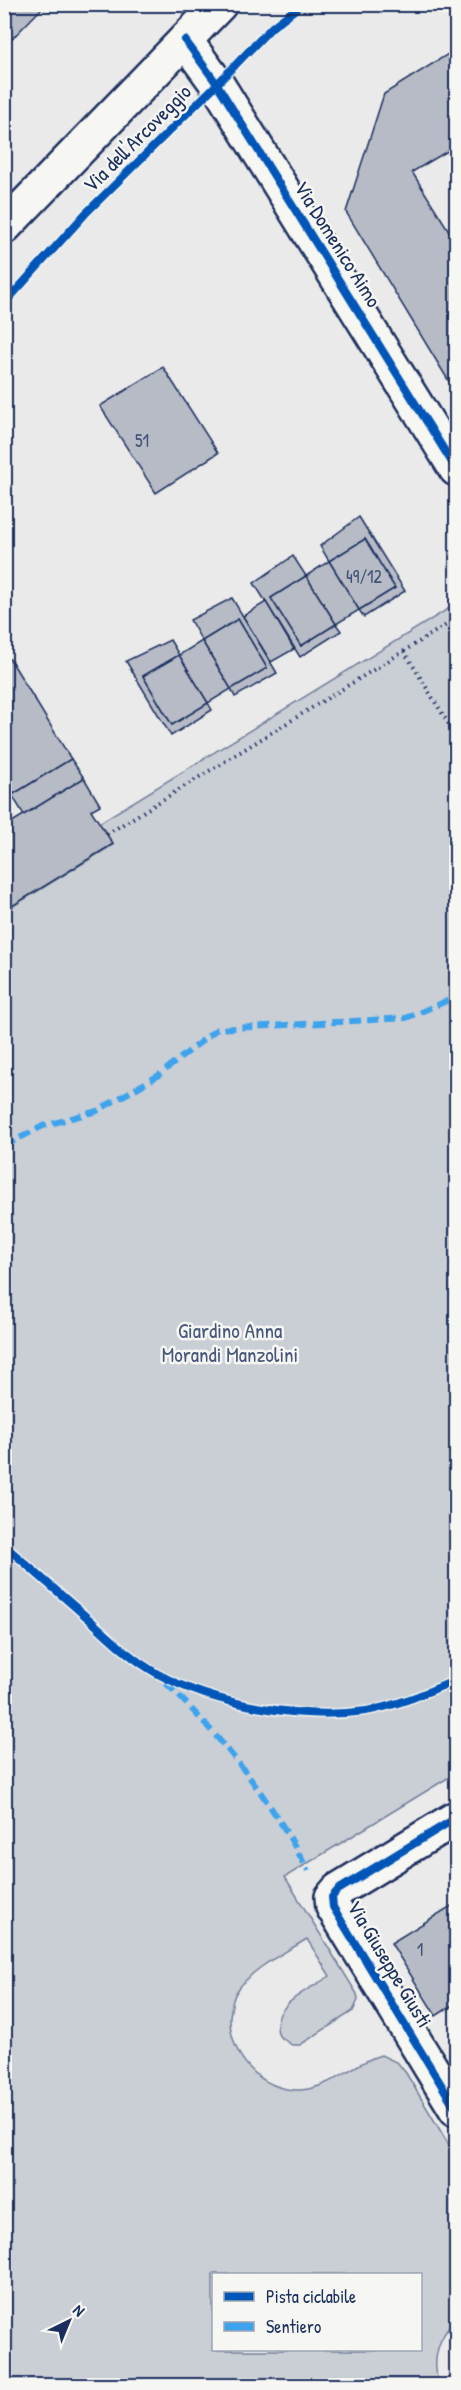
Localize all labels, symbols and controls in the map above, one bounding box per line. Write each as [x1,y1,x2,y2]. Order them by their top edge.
street label: Via dell'Arcoveggio [76,77,198,199]
street label: Via Domenico Aimo [288,175,388,313]
house number: 51 [135,428,149,453]
house number: 49/12 [346,564,383,589]
park label: Giardino Anna Morandi Manzolini [162,1316,298,1369]
street label: Via Giuseppe Giusti [341,1895,439,2033]
house number: 1 [417,1937,423,1962]
legend [212,2273,422,2351]
text: Pista ciclabile [266,2284,356,2309]
north arrow [39,2291,99,2351]
text: N [69,2299,90,2321]
text: Sentiero [266,2314,321,2339]

